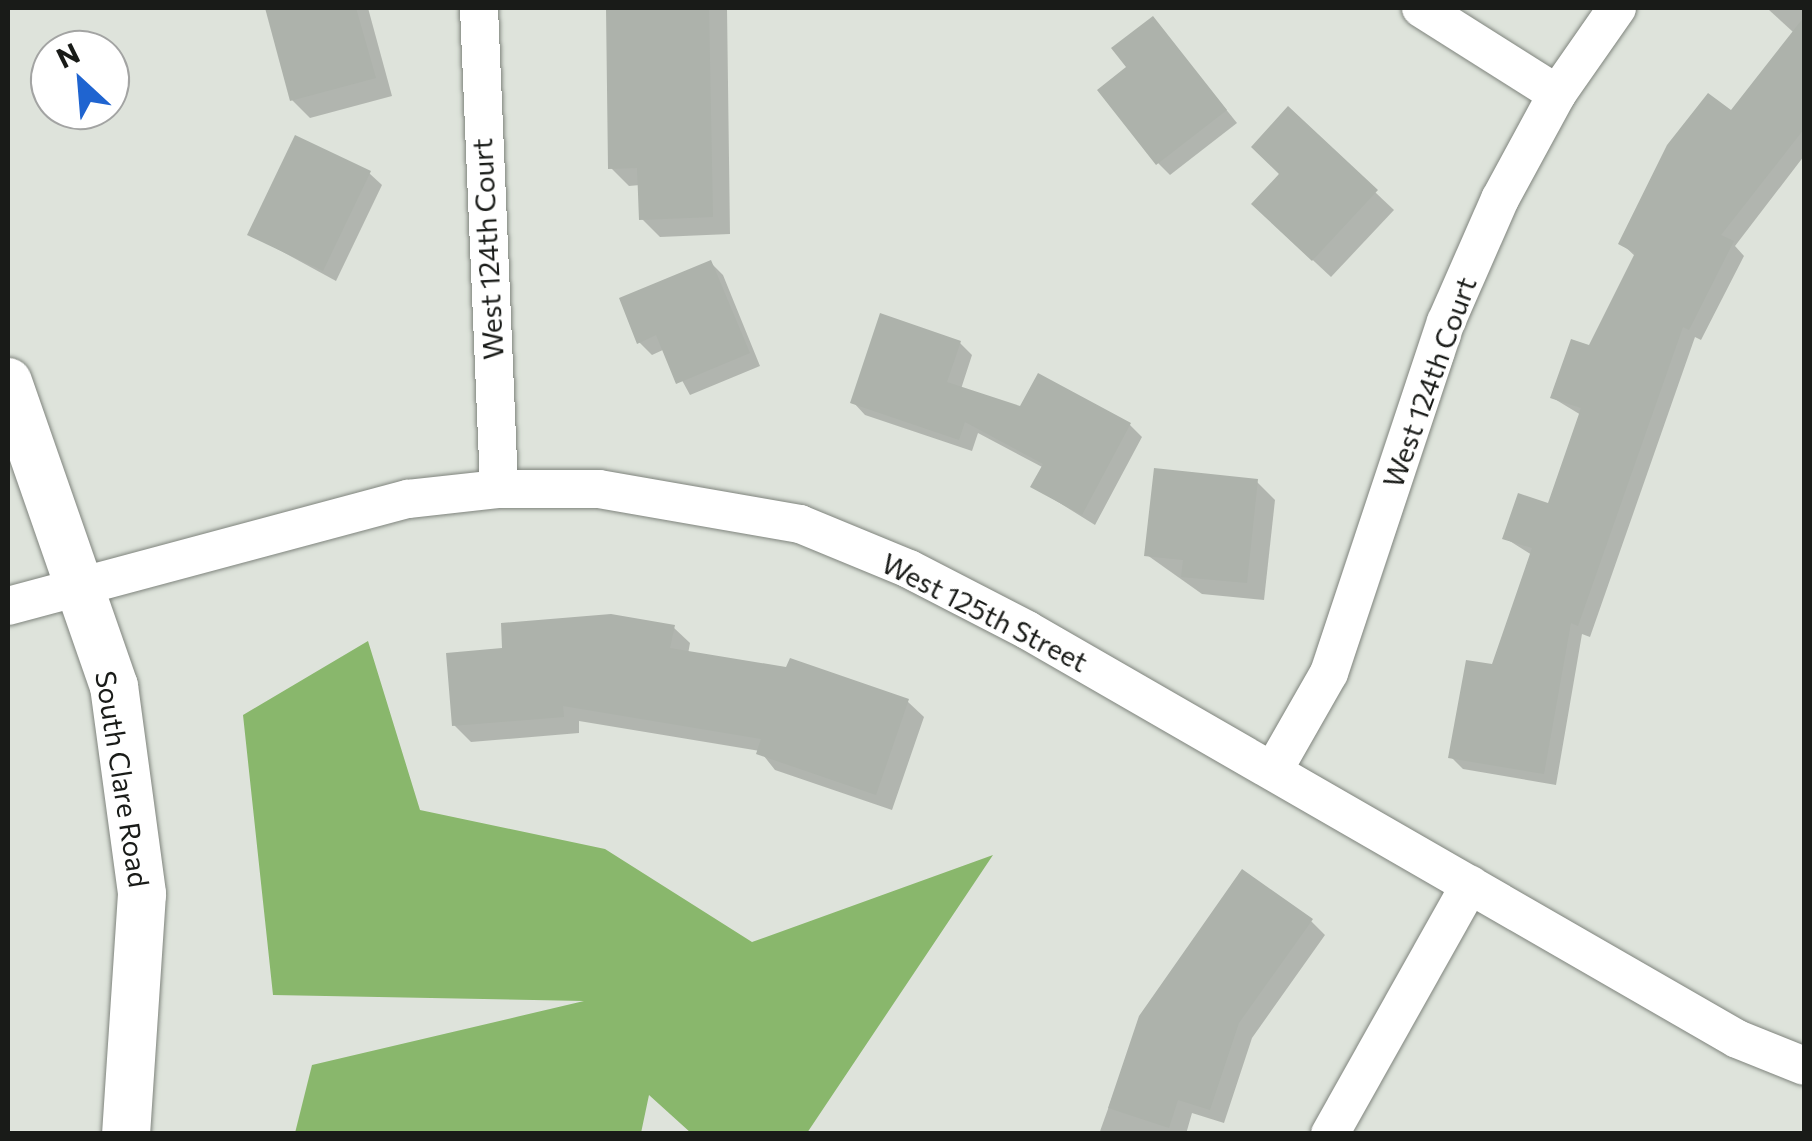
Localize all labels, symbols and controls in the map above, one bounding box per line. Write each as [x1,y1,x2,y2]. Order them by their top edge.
north arrow [30,30,130,130]
text: N [51,35,85,75]
street label: West 124th Court [464,137,510,361]
street label: West 124th Court [1375,272,1483,492]
street label: West 125th Street [876,546,1094,678]
street label: South Clare Road [89,668,157,890]

